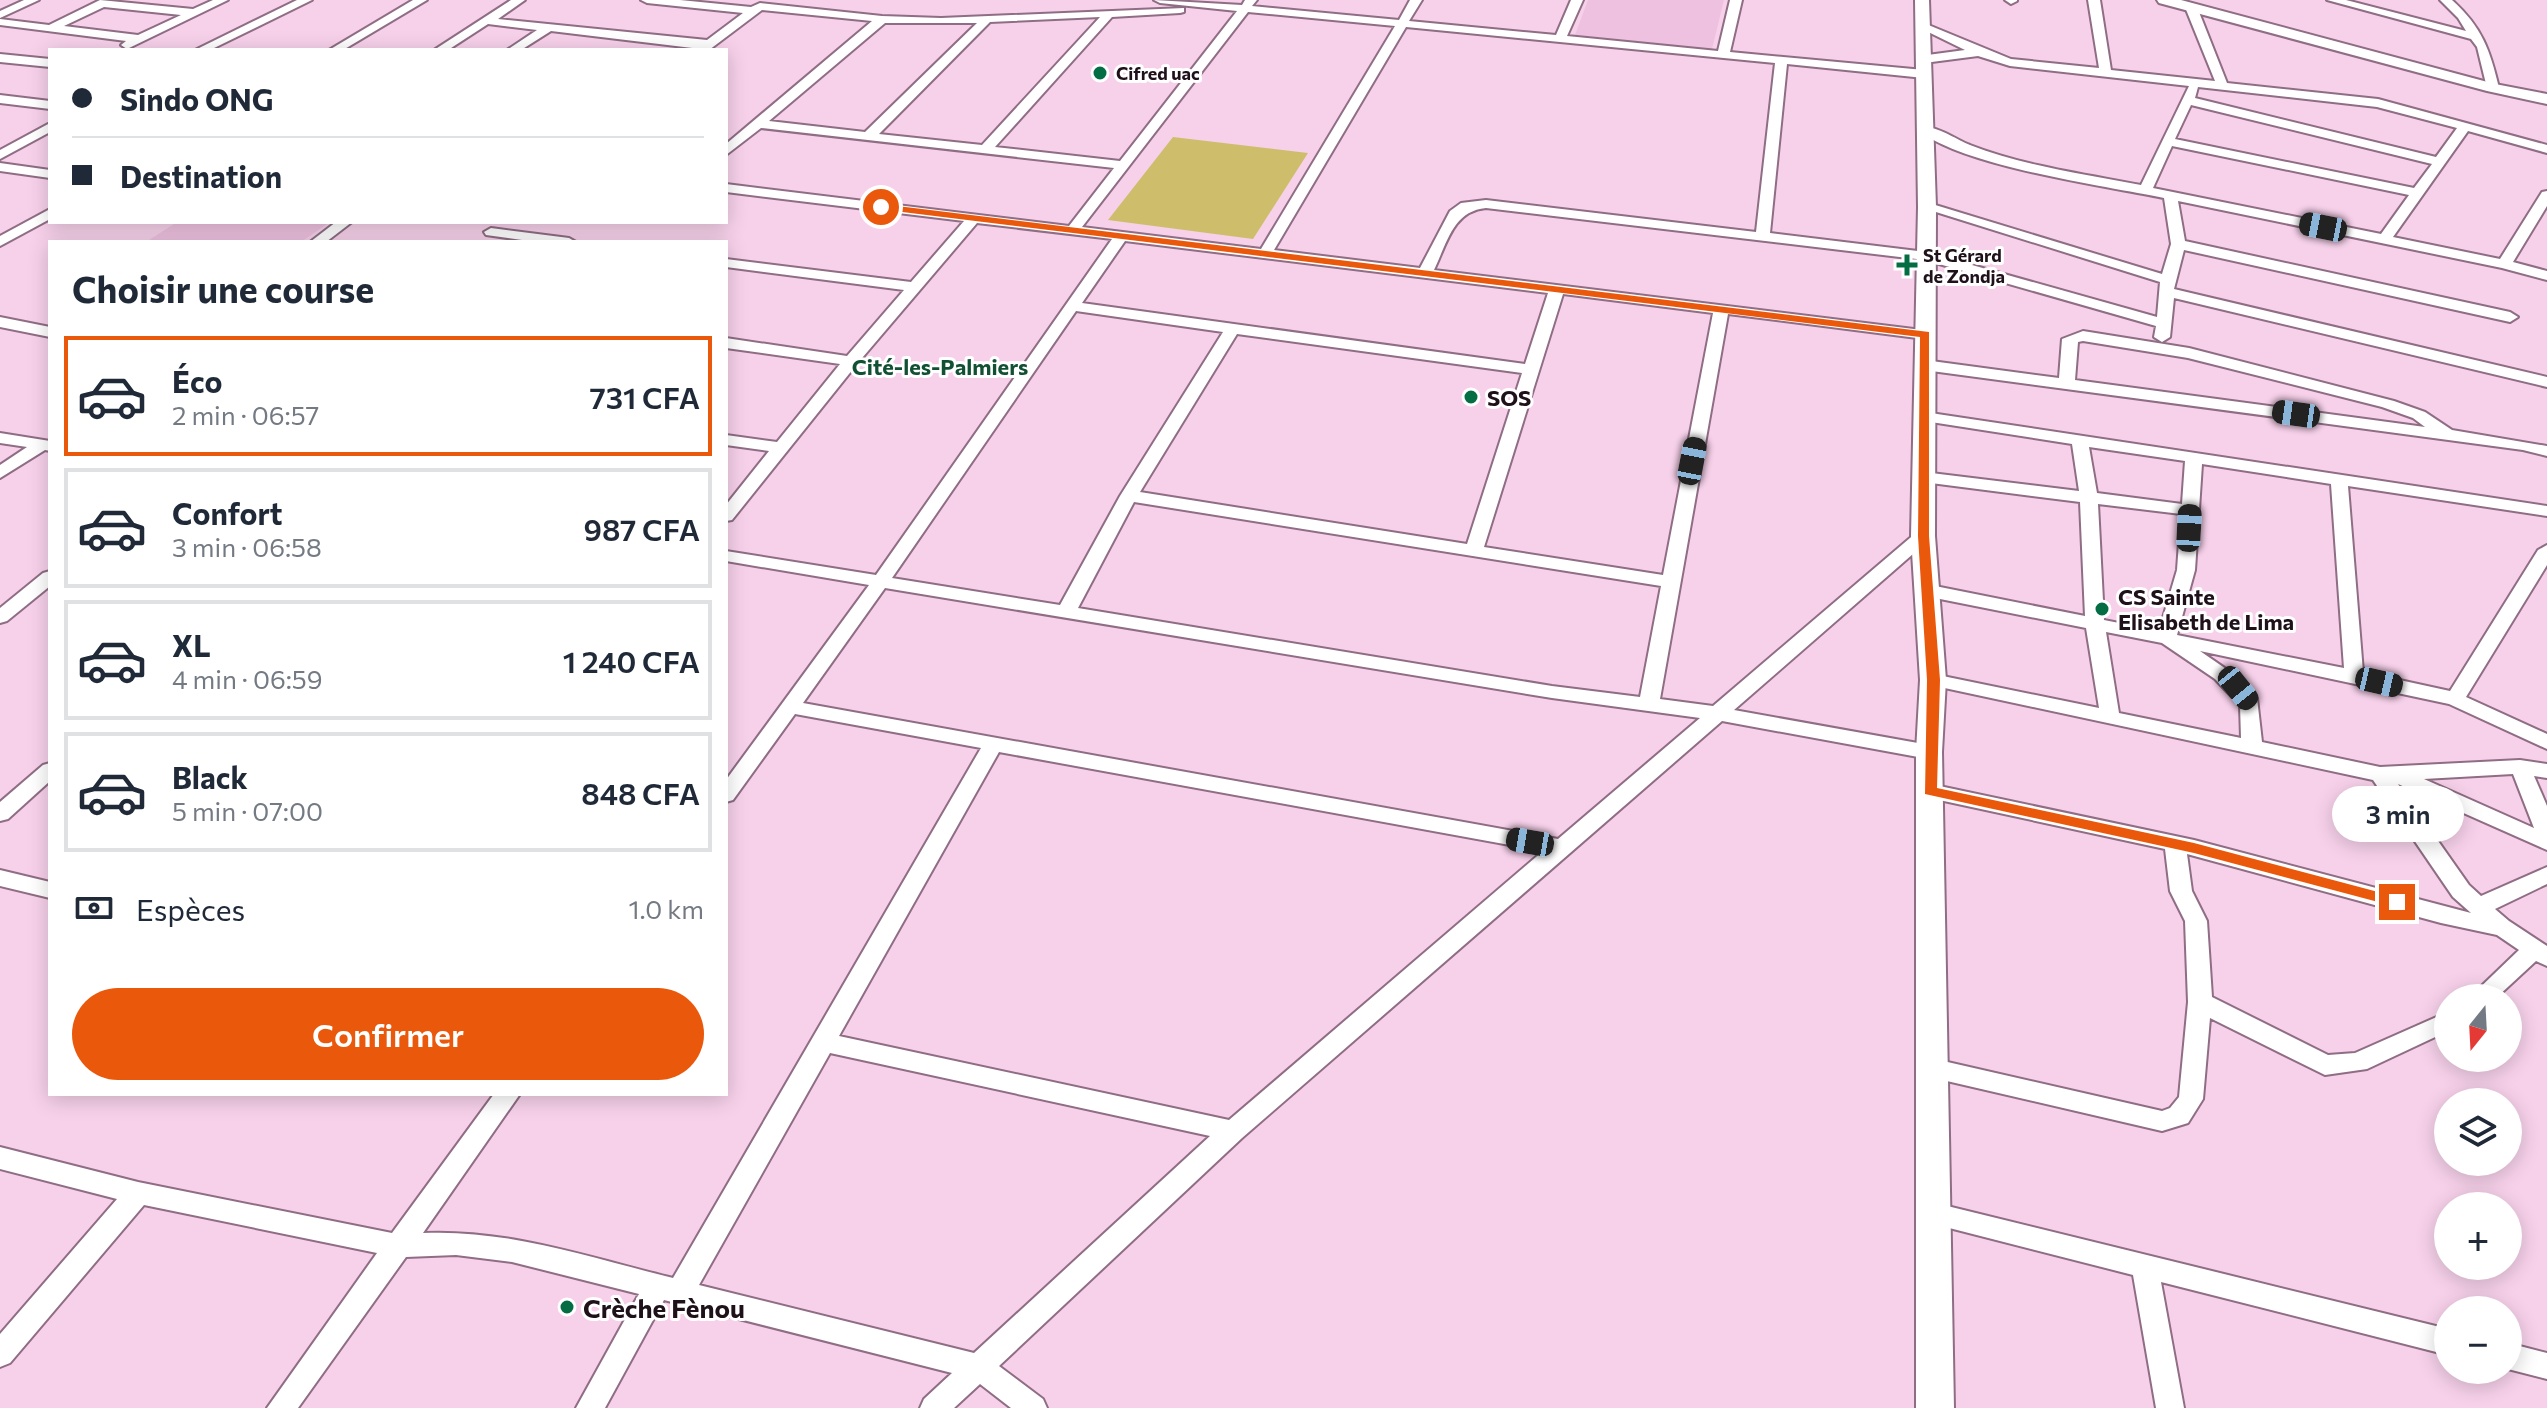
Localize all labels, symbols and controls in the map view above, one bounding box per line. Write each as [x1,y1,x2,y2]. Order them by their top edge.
place label: Cifred uac [1116,62,1200,84]
marker: Cifred uac [1091,64,1109,82]
text: Sindo ONG [120,80,274,117]
text: Destination [120,157,282,194]
route start [863,189,899,225]
car [2297,211,2349,243]
place label: St Gérard de Zondja [1923,244,2005,287]
marker: St Gérard de Zondja [1898,256,1916,274]
text: Choisir une course [72,266,374,310]
district label: Cité-les-Palmiers [852,353,1028,380]
icon: car [76,360,148,432]
text: Éco [172,362,222,399]
text: 731 CFA [589,378,700,415]
place label: SOS [1487,384,1531,411]
marker: SOS [1462,388,1480,406]
text: 2 min · 06:57 [172,399,319,430]
car [2271,399,2321,429]
car [1676,435,1708,487]
icon: car [76,492,148,564]
text: Confort [172,494,283,531]
car [2176,503,2202,553]
text: 987 CFA [584,510,700,547]
text: 3 min · 06:58 [172,531,322,562]
place label: CS Sainte Elisabeth de Lima [2118,583,2294,635]
marker: CS Sainte Elisabeth de Lima [2093,600,2111,618]
icon: car [76,624,148,696]
text: XL [172,626,211,663]
text: 1 240 CFA [563,642,700,679]
car [2214,662,2262,714]
text: 4 min · 06:59 [172,663,323,694]
car [2353,665,2405,699]
icon: car [76,756,148,828]
text: Black [172,758,248,795]
text: 848 CFA [581,774,700,811]
callout: 3 min [2331,786,2463,842]
text: 5 min · 07:00 [172,795,323,826]
text: 3 min [2366,798,2430,829]
car [1504,826,1556,858]
route end [2379,884,2415,920]
icon: cash [72,886,116,930]
text: Espèces [136,890,245,927]
text: 1.0 km [628,893,704,924]
north arrow [2434,984,2522,1072]
map controls [2434,984,2522,1384]
button: Confirmer [72,988,704,1080]
button: layers [2434,1088,2522,1176]
button: + [2434,1192,2522,1280]
place label: Crèche Fènou [583,1292,745,1323]
button: − [2434,1296,2522,1384]
marker: Crèche Fènou [558,1298,576,1316]

